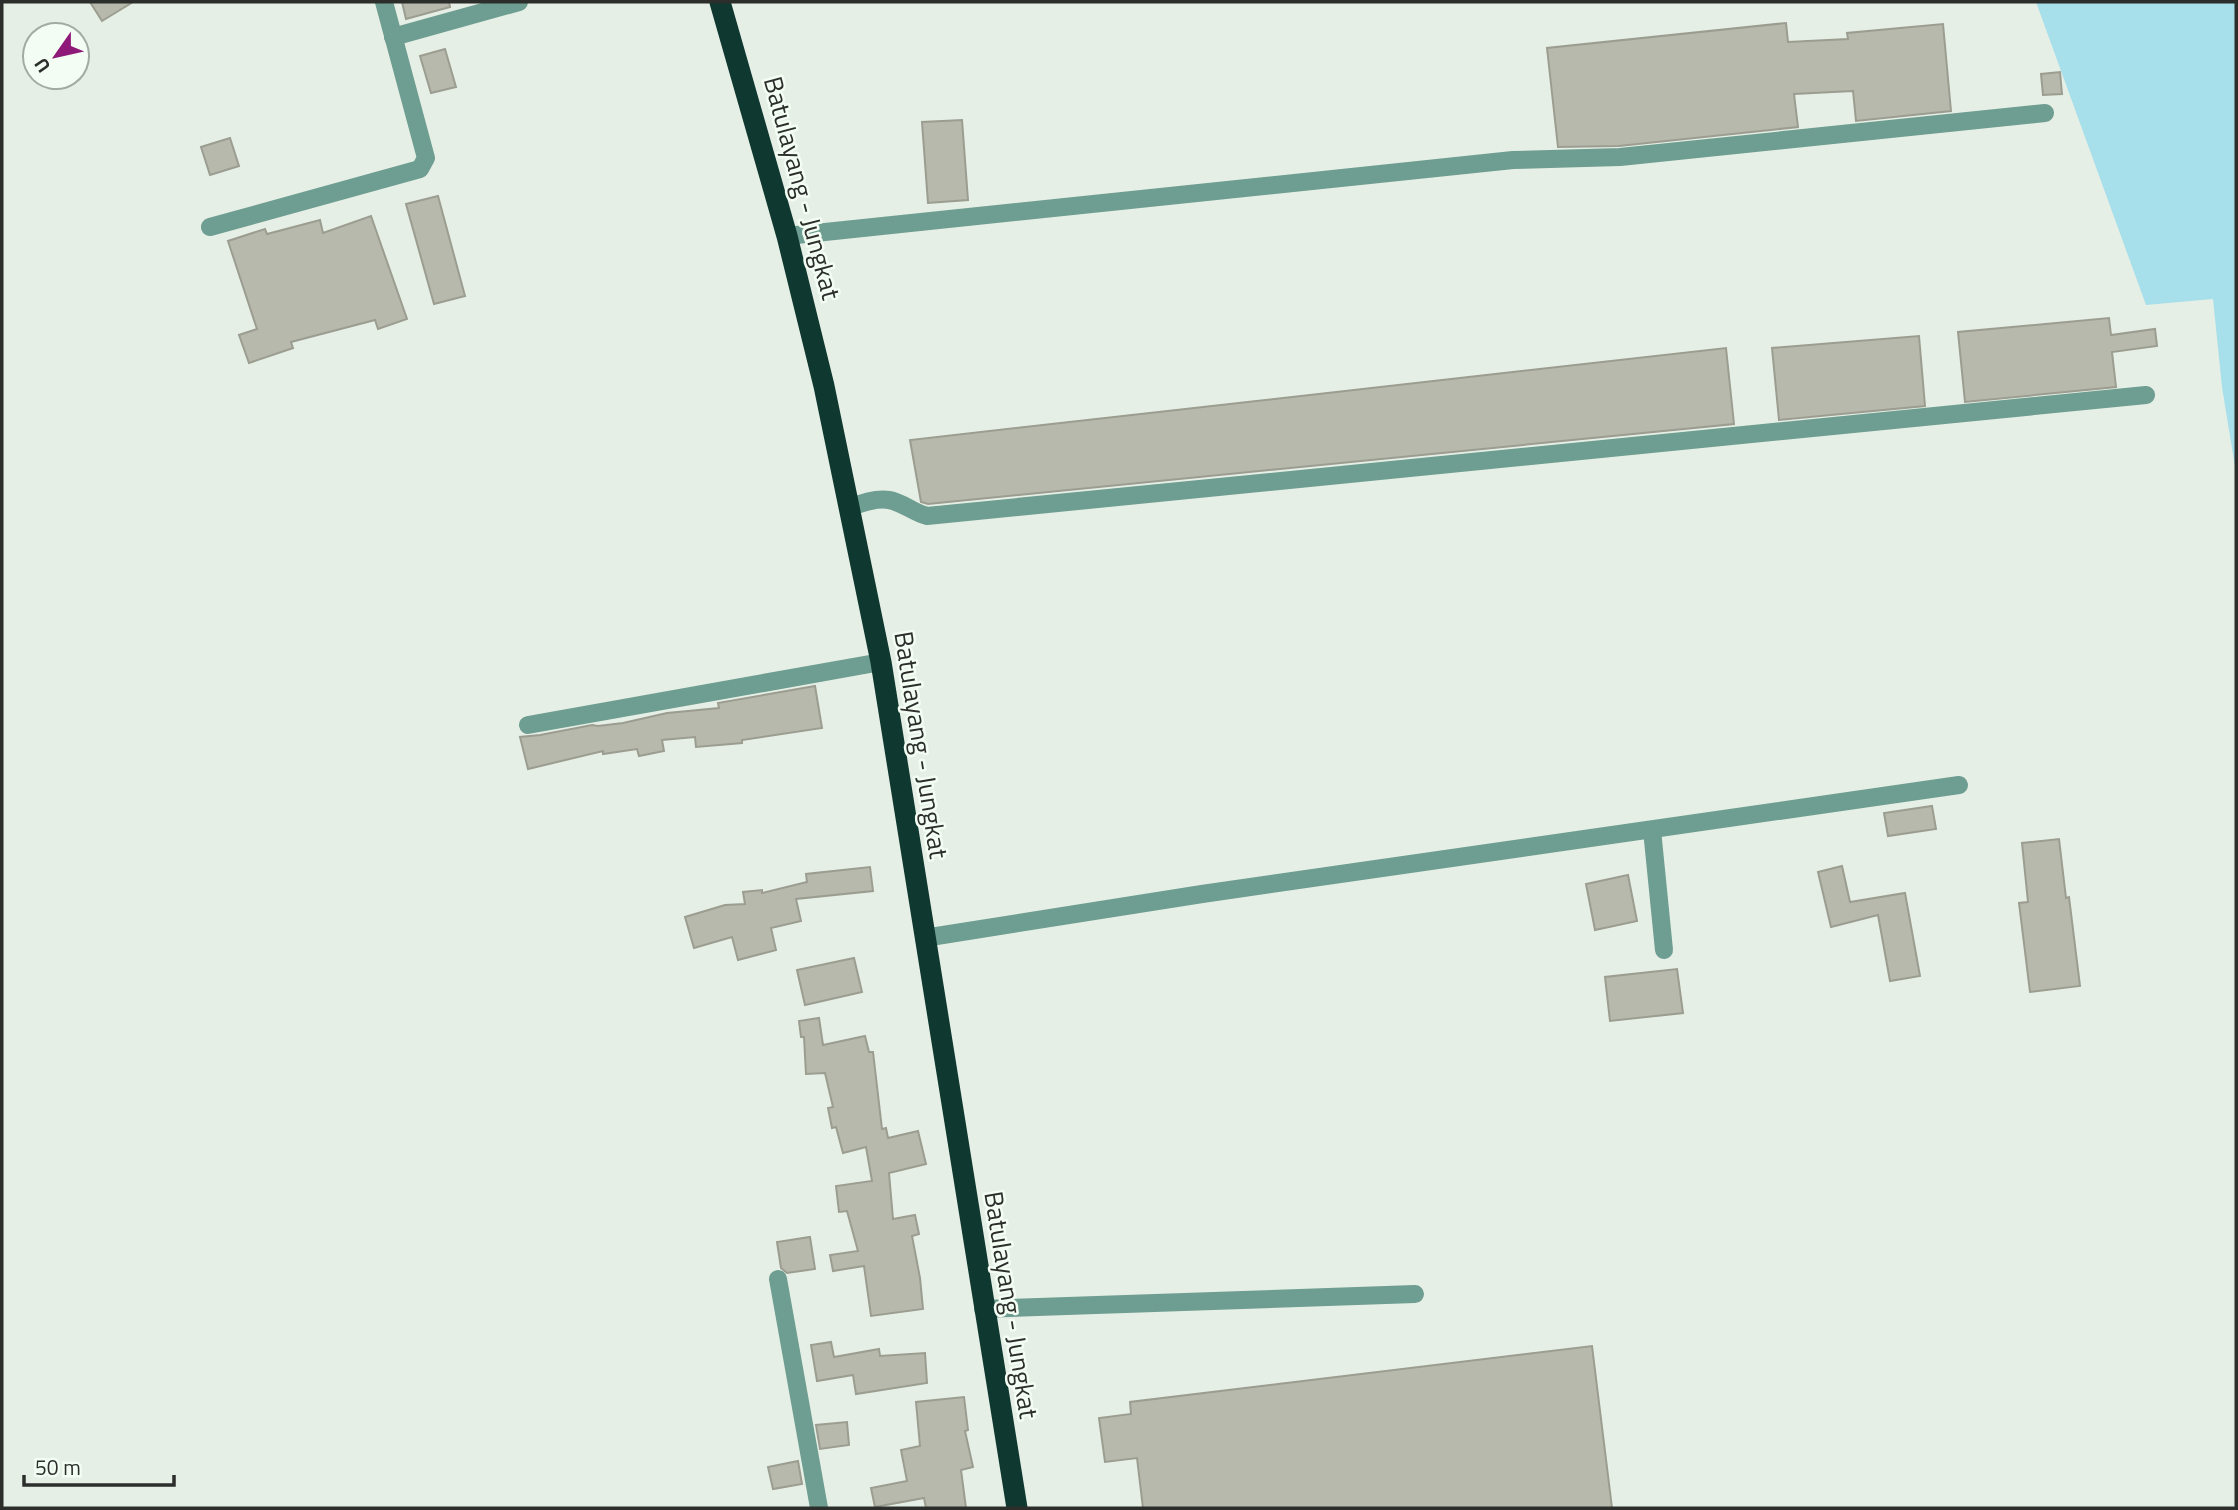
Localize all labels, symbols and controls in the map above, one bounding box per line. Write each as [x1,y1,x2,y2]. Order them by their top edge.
north arrow [21,21,91,91]
text: U [26,53,57,79]
street label: Batulayang - Jungkat [754,72,851,304]
street label: Batulayang - Jungkat [884,629,959,861]
street label: Batulayang - Jungkat [974,1189,1049,1421]
scale bar [24,1444,175,1488]
text: 50 m [35,1451,81,1483]

